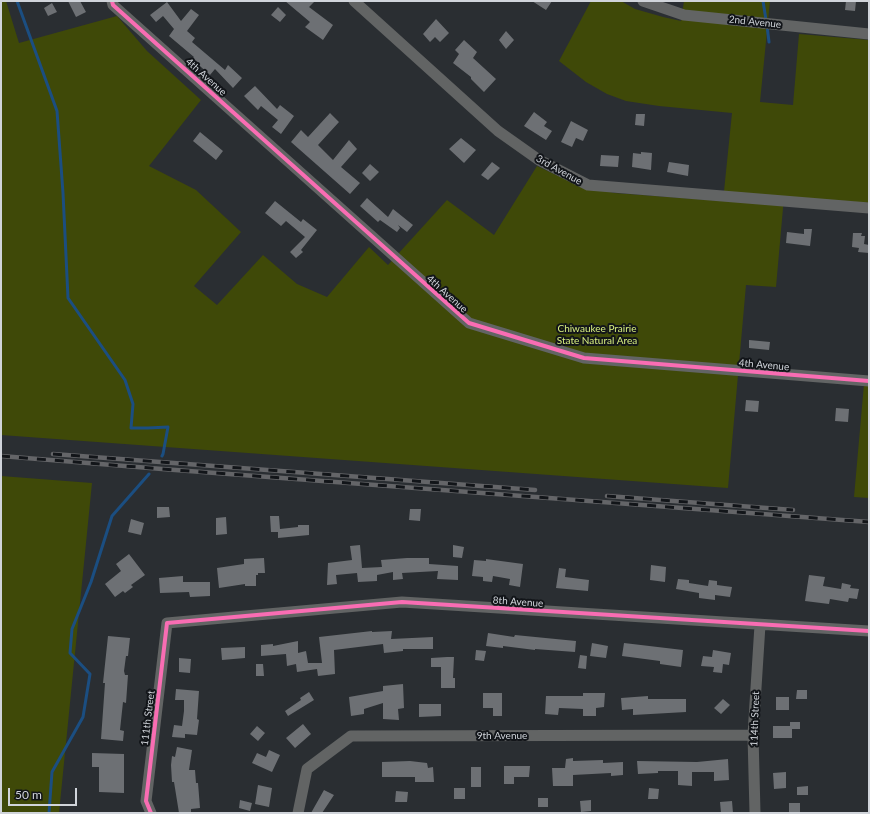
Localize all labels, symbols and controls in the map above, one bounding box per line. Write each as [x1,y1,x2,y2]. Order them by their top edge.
street label: 2nd Avenue [728,13,782,31]
street label: 4th Avenue [183,56,229,98]
street label: 3rd Avenue [534,153,584,187]
street label: 4th Avenue [424,273,470,315]
park label: Chiwaukee Prairie State Natural Area [557,323,637,346]
street label: 4th Avenue [738,357,790,373]
street label: 8th Avenue [492,594,544,610]
street label: 111th Street [139,690,157,746]
street label: 114th Street [748,691,762,747]
street label: 9th Avenue [477,730,527,742]
scale bar [10,780,79,806]
text: 50 m [15,787,42,802]

